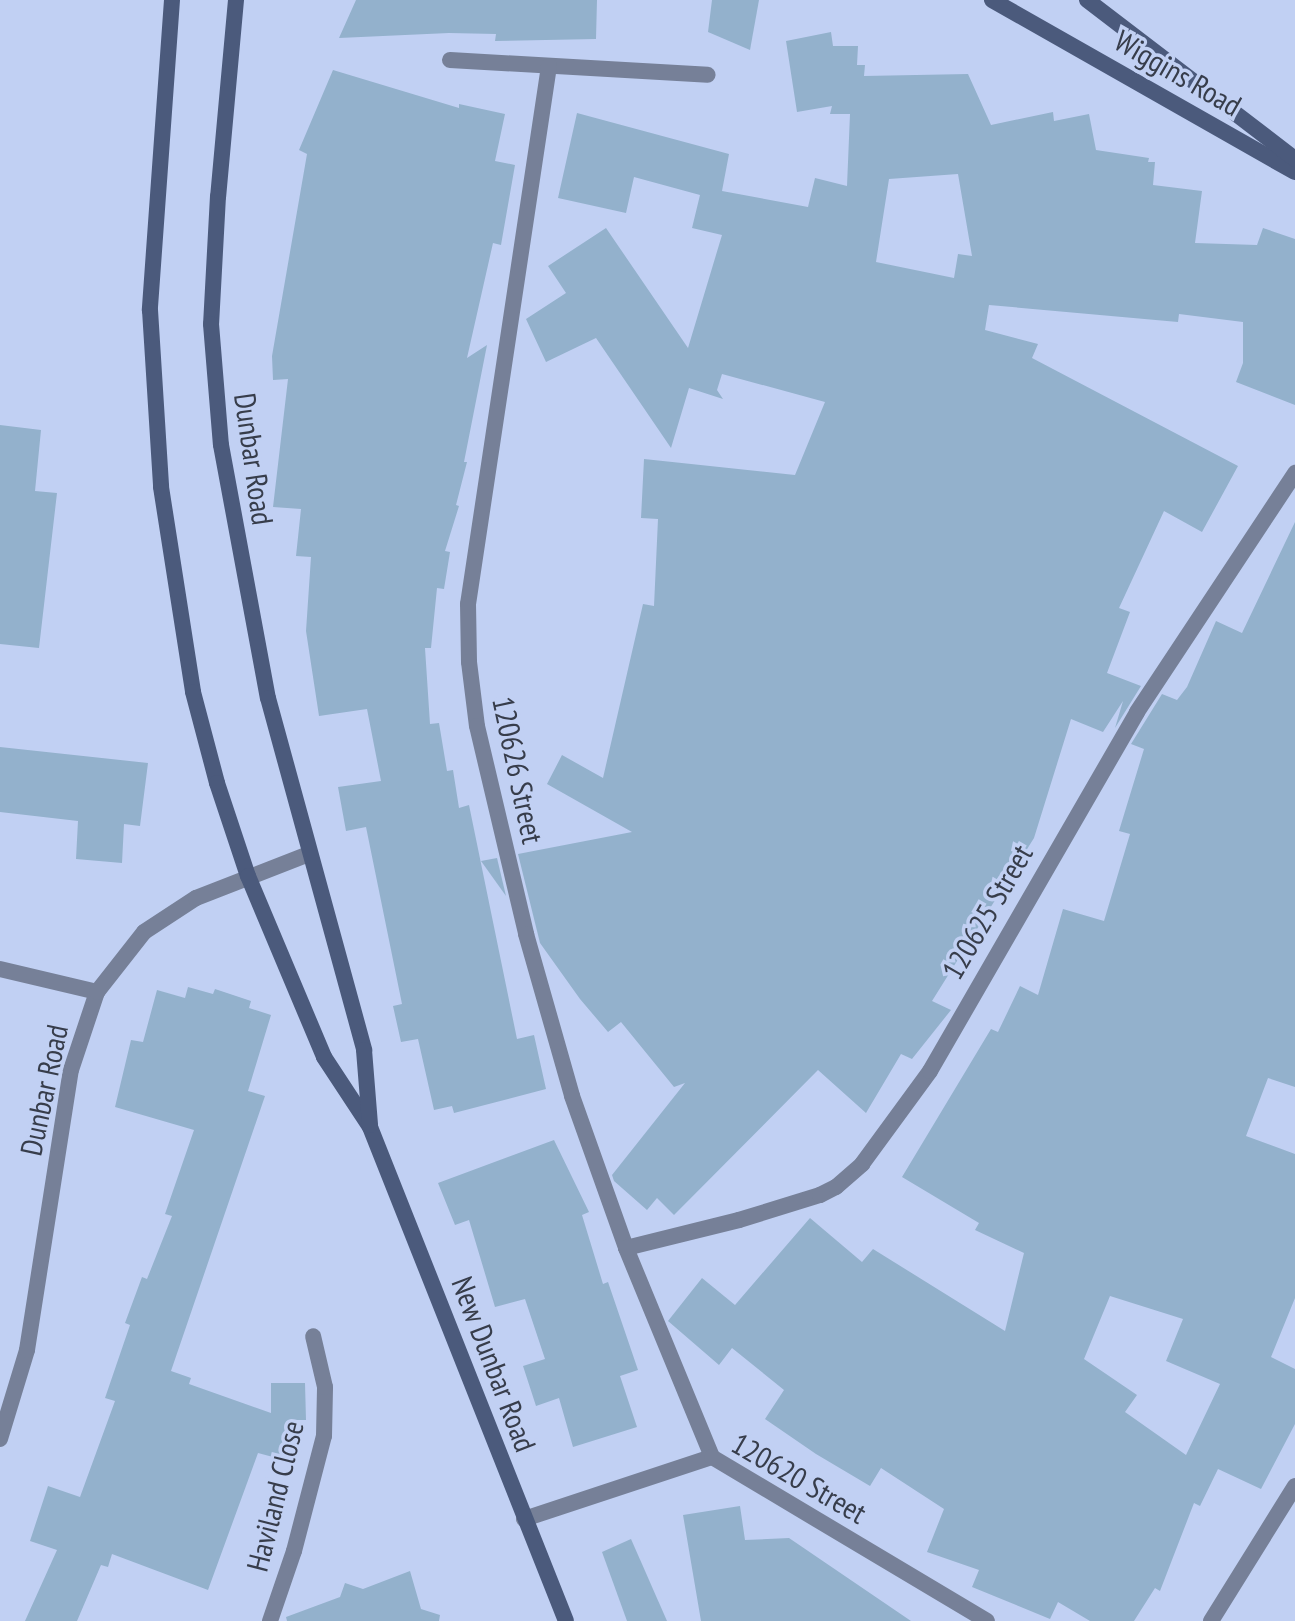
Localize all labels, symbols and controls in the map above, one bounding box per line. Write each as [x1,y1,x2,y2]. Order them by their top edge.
street label: Wiggins Road [1108,22,1248,124]
street label: Dunbar Road [227,391,281,527]
street label: 120626 Street [485,693,551,847]
street label: 120625 Street [934,838,1040,986]
street label: Dunbar Road [13,1021,75,1159]
street label: New Dunbar Road [444,1271,544,1457]
street label: Haviland Close [239,1417,311,1575]
street label: 120620 Street [725,1425,873,1531]

